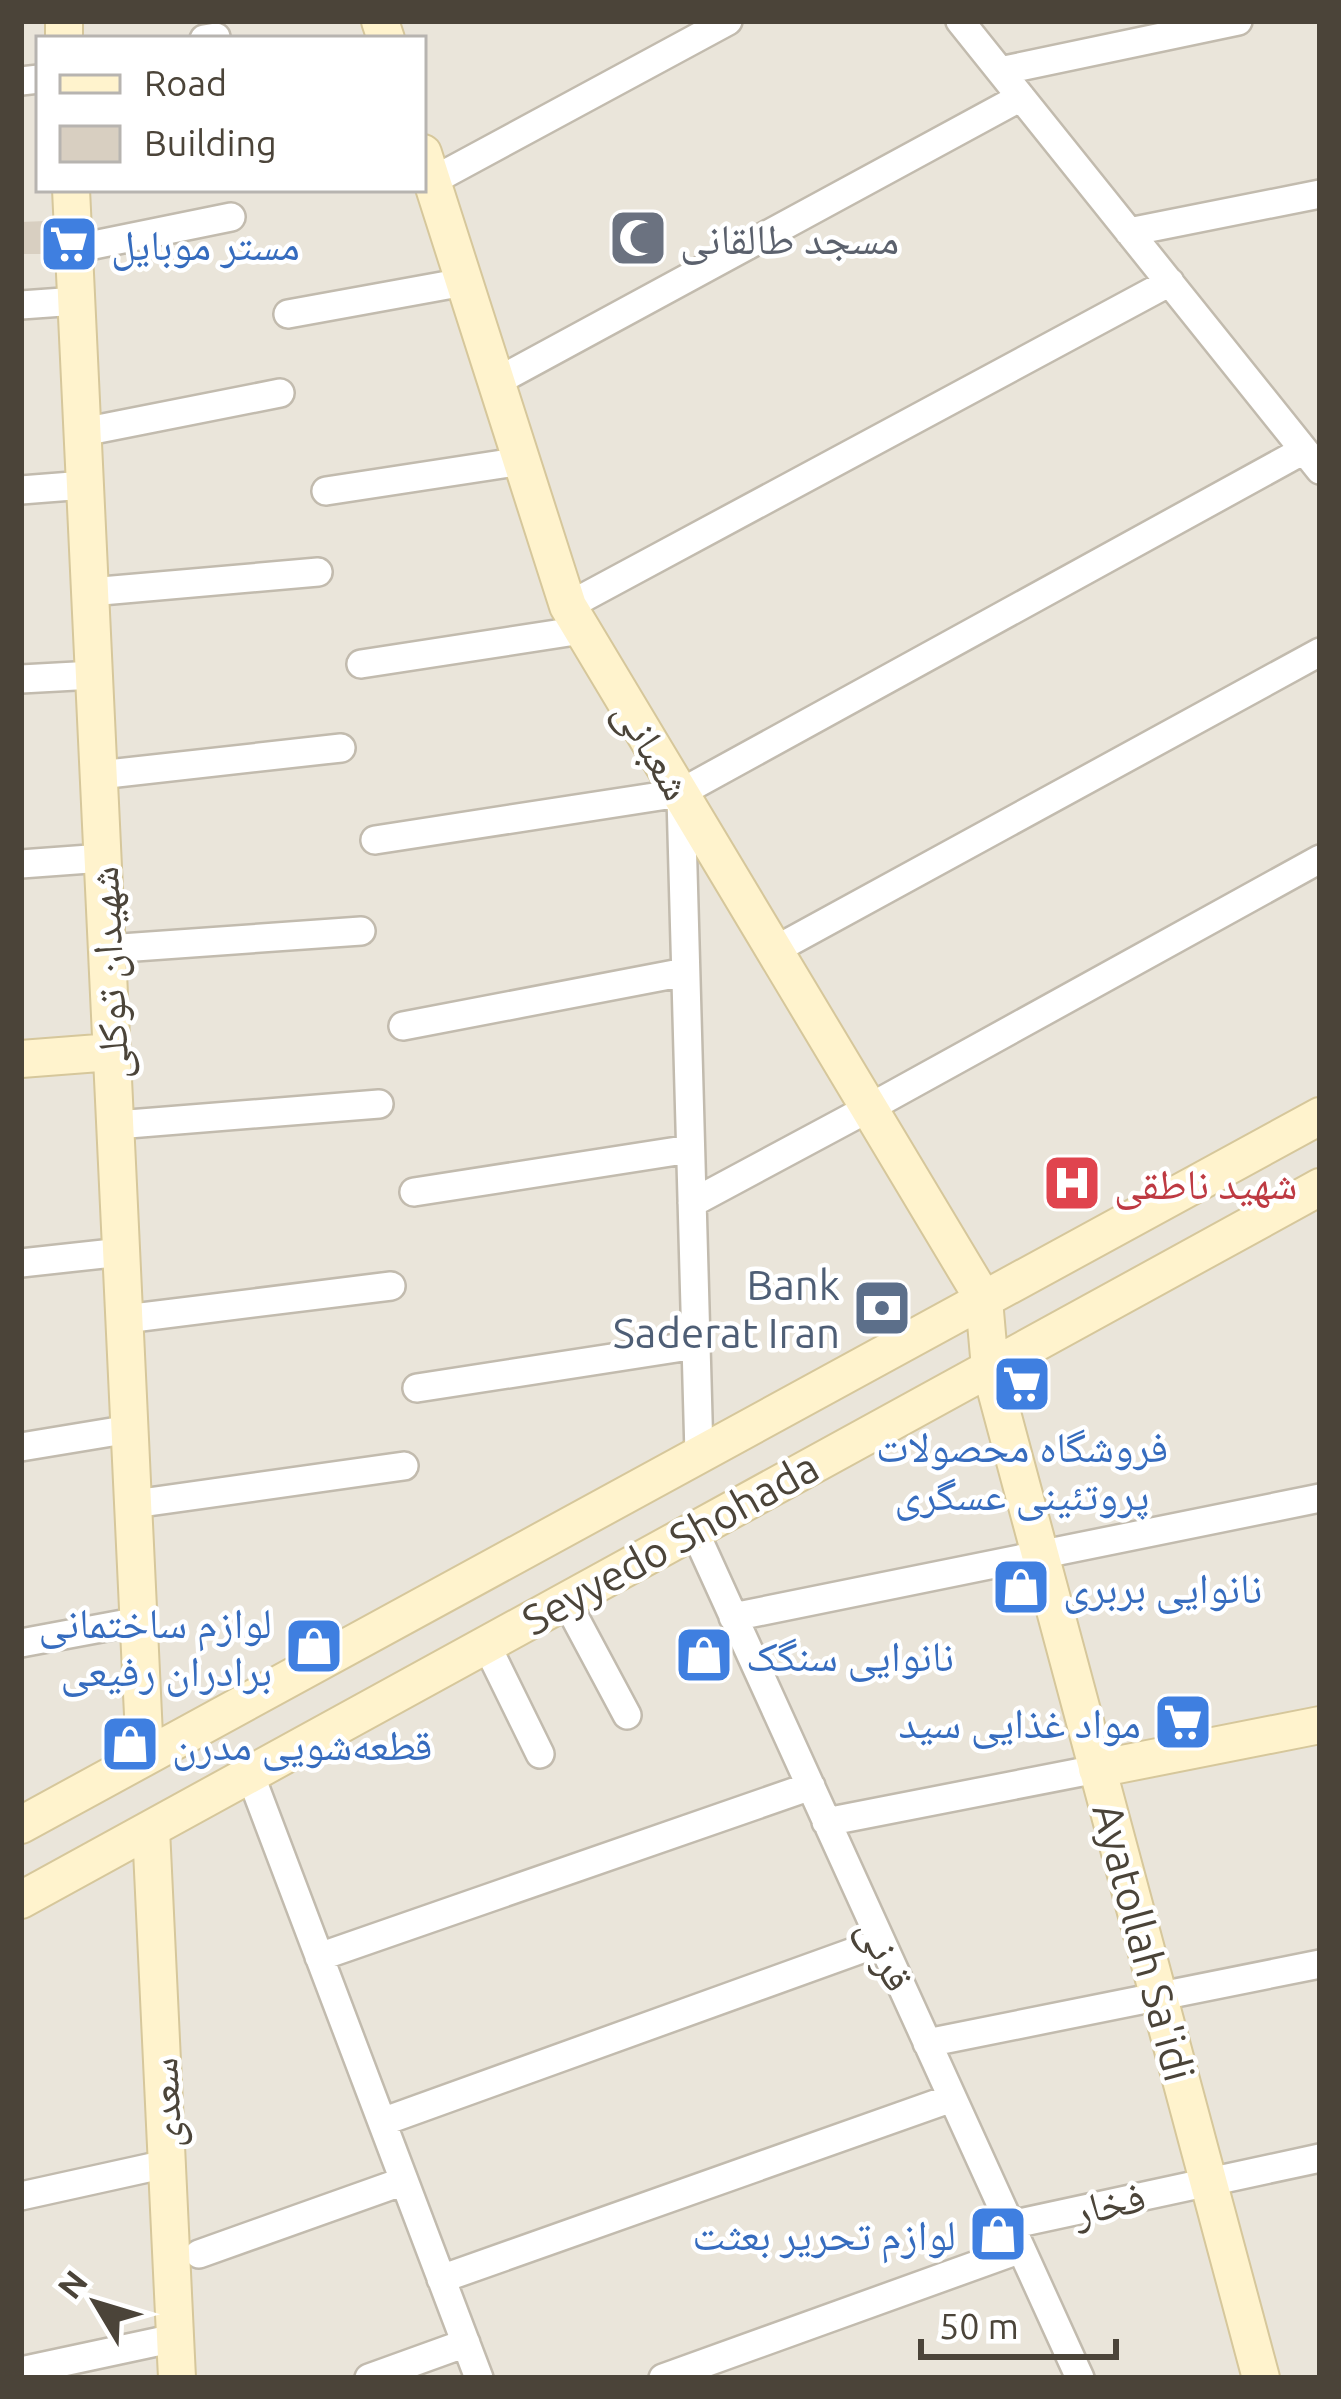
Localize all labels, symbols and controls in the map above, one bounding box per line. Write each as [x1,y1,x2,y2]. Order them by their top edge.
legend [36,36,426,192]
text: Road [144,62,227,103]
text: Building [144,122,277,163]
mosque icon: مسجد طالقانی [607,207,669,269]
supermarket icon: مستر موبایل [38,213,100,275]
place label: مسجد طالقانی [680,215,899,265]
place label: مستر موبایل [111,221,300,271]
street label: شعبانی [603,690,702,809]
street label: شهیدان توکلی [79,865,140,1081]
hospital icon: شهید ناطقی [1041,1152,1103,1214]
place label: شهید ناطقی [1114,1160,1297,1210]
place label: Bank Saderat Iran [613,1261,840,1356]
bank icon: Bank Saderat Iran [851,1277,913,1339]
supermarket icon: فروشگاه محصولات پروتئینی عسگری [991,1353,1053,1415]
place label: فروشگاه محصولات پروتئینی عسگری [876,1423,1168,1521]
street label: Seyyedo Shohada [514,1442,826,1644]
shop icon: نانوایی بربری [990,1556,1052,1618]
place label: نانوایی بربری [1063,1564,1262,1614]
place label: لوازم ساختمانی برادران رفیعی [39,1599,272,1697]
shop icon: لوازم ساختمانی برادران رفیعی [283,1615,345,1677]
shop icon: نانوایی سنگک [673,1624,735,1686]
place label: نانوایی سنگک [746,1632,954,1682]
supermarket icon: مواد غذایی سید [1152,1691,1214,1753]
place label: مواد غذایی سید [899,1699,1141,1749]
shop icon: قطعه‌شویی مدرن [99,1713,161,1775]
place label: قطعه‌شویی مدرن [172,1721,432,1771]
street label: Ayatollah Sa'idi [1084,1798,1204,2086]
street label: قرنی [847,1910,924,1999]
street label: سعدی [138,2056,193,2150]
street label: فخار [1067,2172,1150,2235]
shop icon: لوازم تحریر بعثت [967,2203,1029,2265]
place label: لوازم تحریر بعثت [692,2211,956,2264]
north arrow [36,2243,156,2363]
text: N [50,2263,94,2305]
scale bar [921,2285,1116,2359]
text: 50 m [939,2305,1019,2346]

